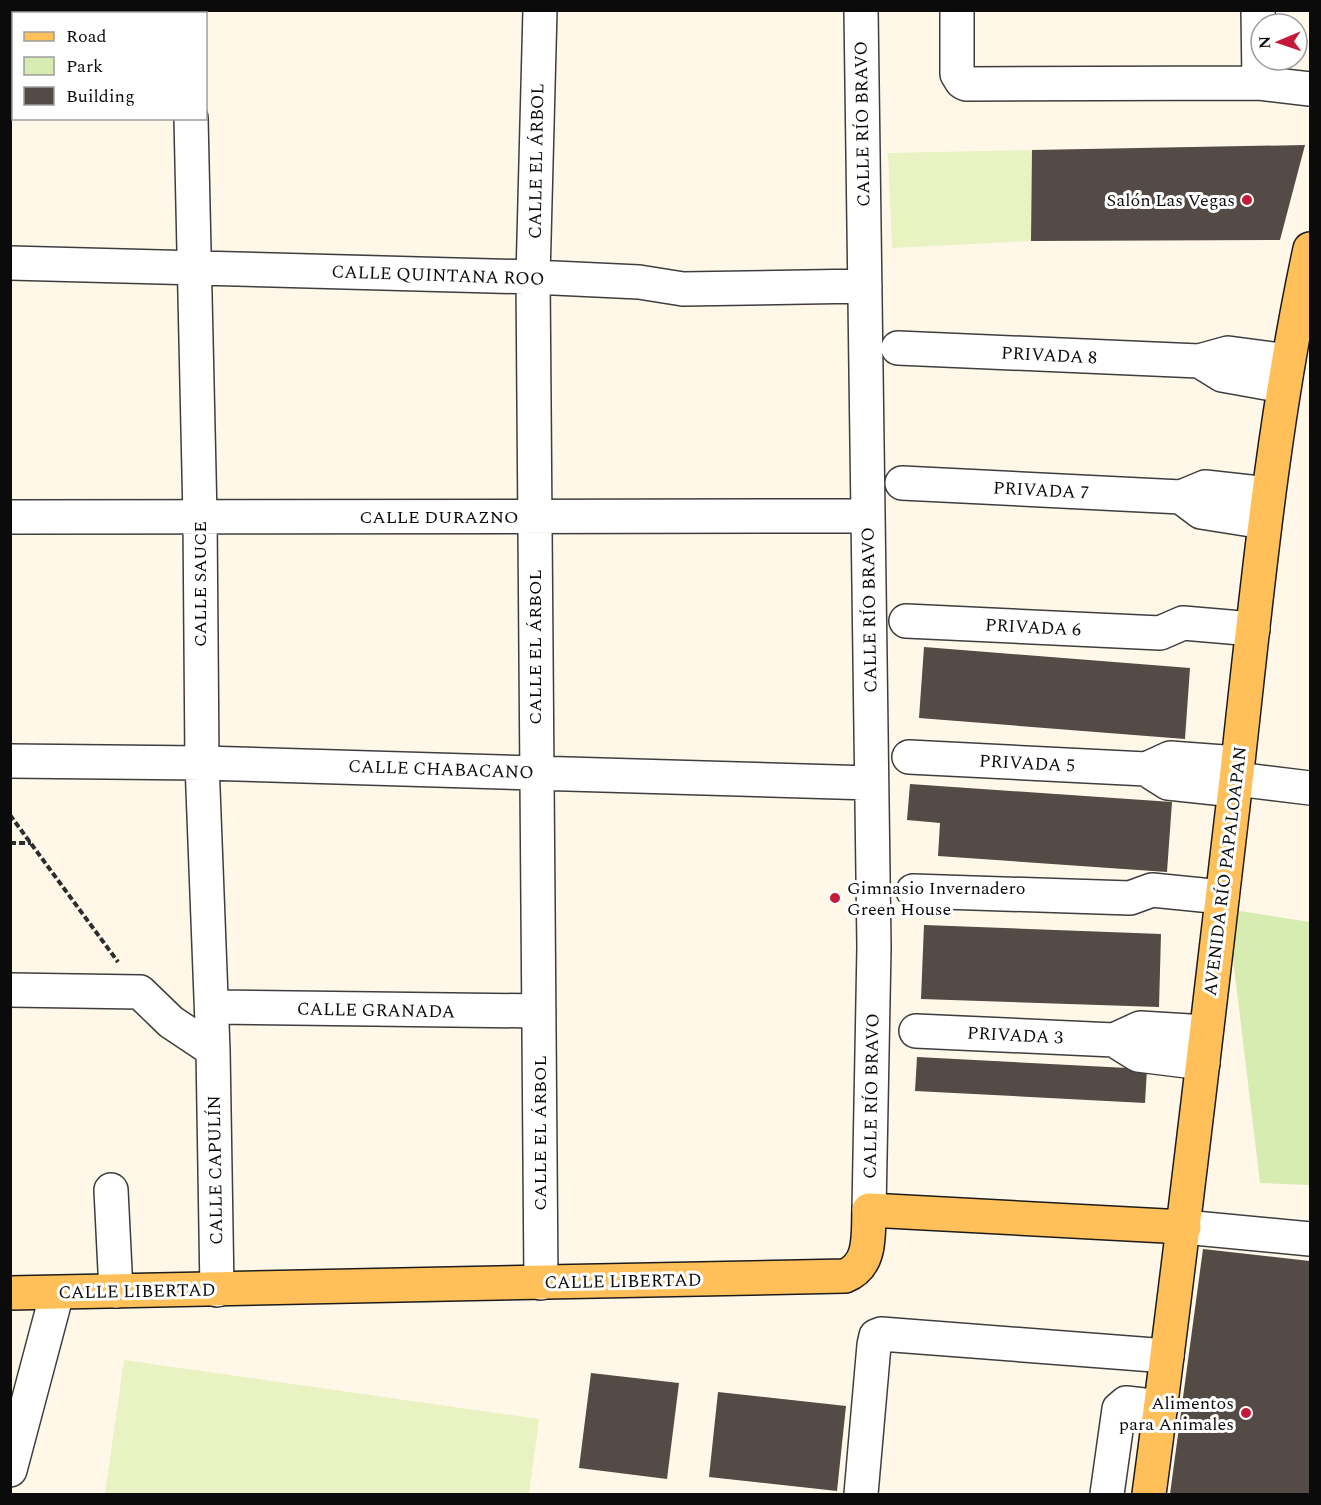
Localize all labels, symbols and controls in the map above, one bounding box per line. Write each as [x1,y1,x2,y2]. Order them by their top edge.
legend [12,12,207,120]
north arrow [1249,12,1309,72]
text: Road [66,23,107,50]
text: N [1253,36,1277,49]
street label: CALLE RÍO BRAVO [848,41,877,207]
text: Park [66,53,103,80]
text: Building [66,83,135,110]
street label: CALLE EL ÁRBOL [522,83,551,239]
place label: Salón Las Vegas [1107,187,1235,214]
marker: Salón Las Vegas [1240,193,1254,207]
street label: CALLE QUINTANA ROO [331,258,545,293]
street label: PRIVADA 8 [1000,340,1098,371]
street label: PRIVADA 7 [992,475,1090,506]
street label: CALLE DURAZNO [359,504,519,531]
street label: CALLE SAUCE [187,521,214,647]
street label: CALLE RÍO BRAVO [855,527,884,693]
street label: CALLE EL ÁRBOL [522,569,549,725]
street label: PRIVADA 6 [984,612,1082,643]
street label: AVENIDA RÍO PAPALOAPAN [1197,745,1254,998]
street label: PRIVADA 5 [978,748,1076,779]
street label: CALLE CHABACANO [348,753,534,786]
place label: Gimnasio Invernadero Green House [847,875,1025,923]
marker: Gimnasio Invernadero Green House [828,891,842,905]
street label: CALLE GRANADA [297,996,455,1025]
street label: CALLE RÍO BRAVO [857,1013,886,1179]
street label: PRIVADA 3 [966,1020,1064,1051]
street label: CALLE EL ÁRBOL [527,1055,554,1211]
street label: CALLE CAPULÍN [201,1095,230,1245]
street label: CALLE LIBERTAD [544,1267,702,1296]
street label: CALLE LIBERTAD [58,1277,216,1306]
place label: Alimentos para Animales [1119,1390,1234,1438]
marker: Alimentos para Animales [1239,1406,1253,1420]

